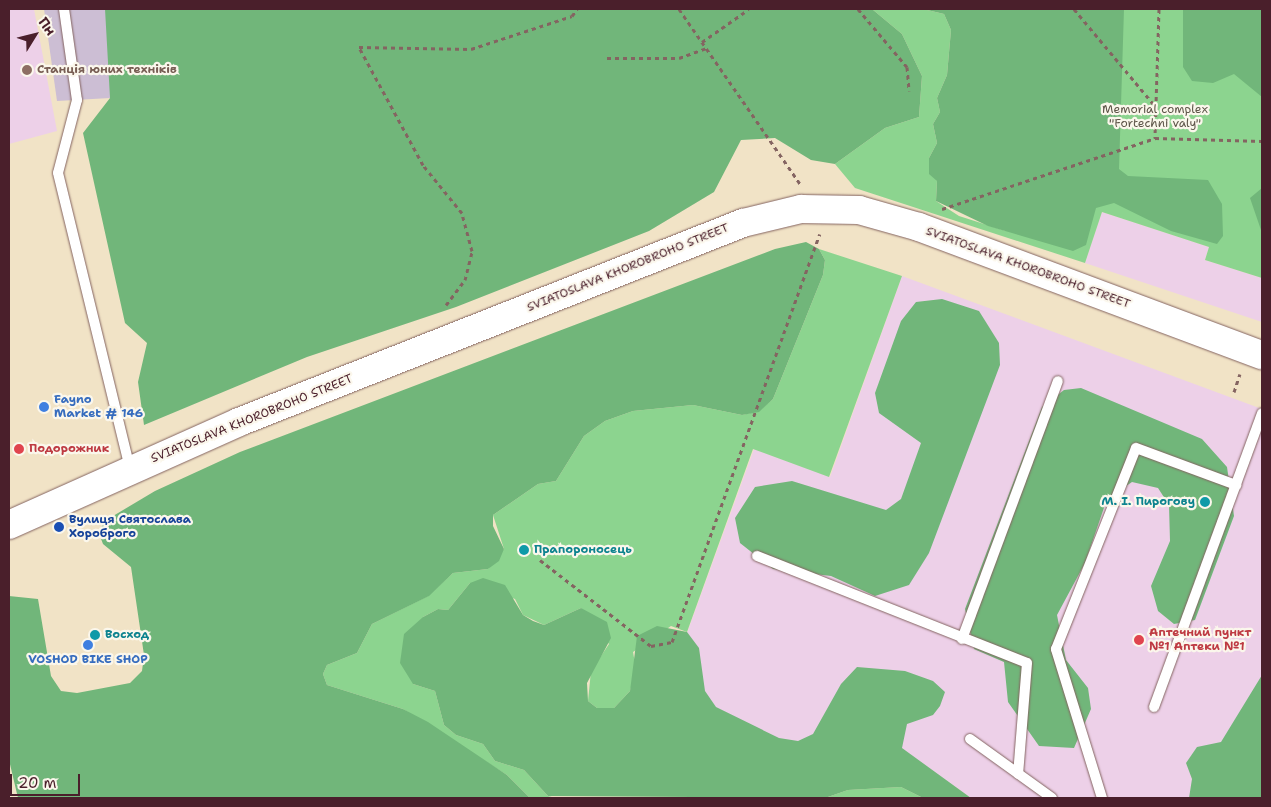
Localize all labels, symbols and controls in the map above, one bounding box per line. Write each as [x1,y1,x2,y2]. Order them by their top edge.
north arrow [10,10,60,60]
text: Пн [34,13,60,39]
place label: Станція юних техніків [37,63,177,77]
marker: Станція юних техніків [21,64,33,76]
park label: Memorial complex "Fortechni valy" [1102,103,1208,131]
street label: SVIATOSLAVA KHOROBROHO STREET [525,221,731,315]
street label: SVIATOSLAVA KHOROBROHO STREET [924,224,1132,312]
street label: SVIATOSLAVA KHOROBROHO STREET [149,372,355,466]
place label: Fayno Market # 146 [54,393,143,421]
marker: Fayno Market # 146 [38,401,50,413]
place label: Подорожник [29,442,109,456]
marker: Подорожник [13,443,25,455]
place label: М. І. Пирогову [1101,495,1195,509]
marker: М. І. Пирогову [1199,496,1211,508]
place label: Вулиця Святослава Хороброго [69,513,191,541]
marker: Вулиця Святослава Хороброго [53,521,65,533]
place label: Прапороносець [534,543,632,557]
marker: Прапороносець [518,544,530,556]
place label: Аптечний пункт №1 Аптеки №1 [1149,626,1251,654]
place label: Восход [105,628,149,642]
marker: Восход [89,629,101,641]
marker: Аптечний пункт №1 Аптеки №1 [1133,634,1145,646]
marker: VOSHOD BIKE SHOP [82,639,94,651]
place label: VOSHOD BIKE SHOP [28,653,148,667]
scale bar [12,764,82,796]
text: 20 m [18,773,57,793]

